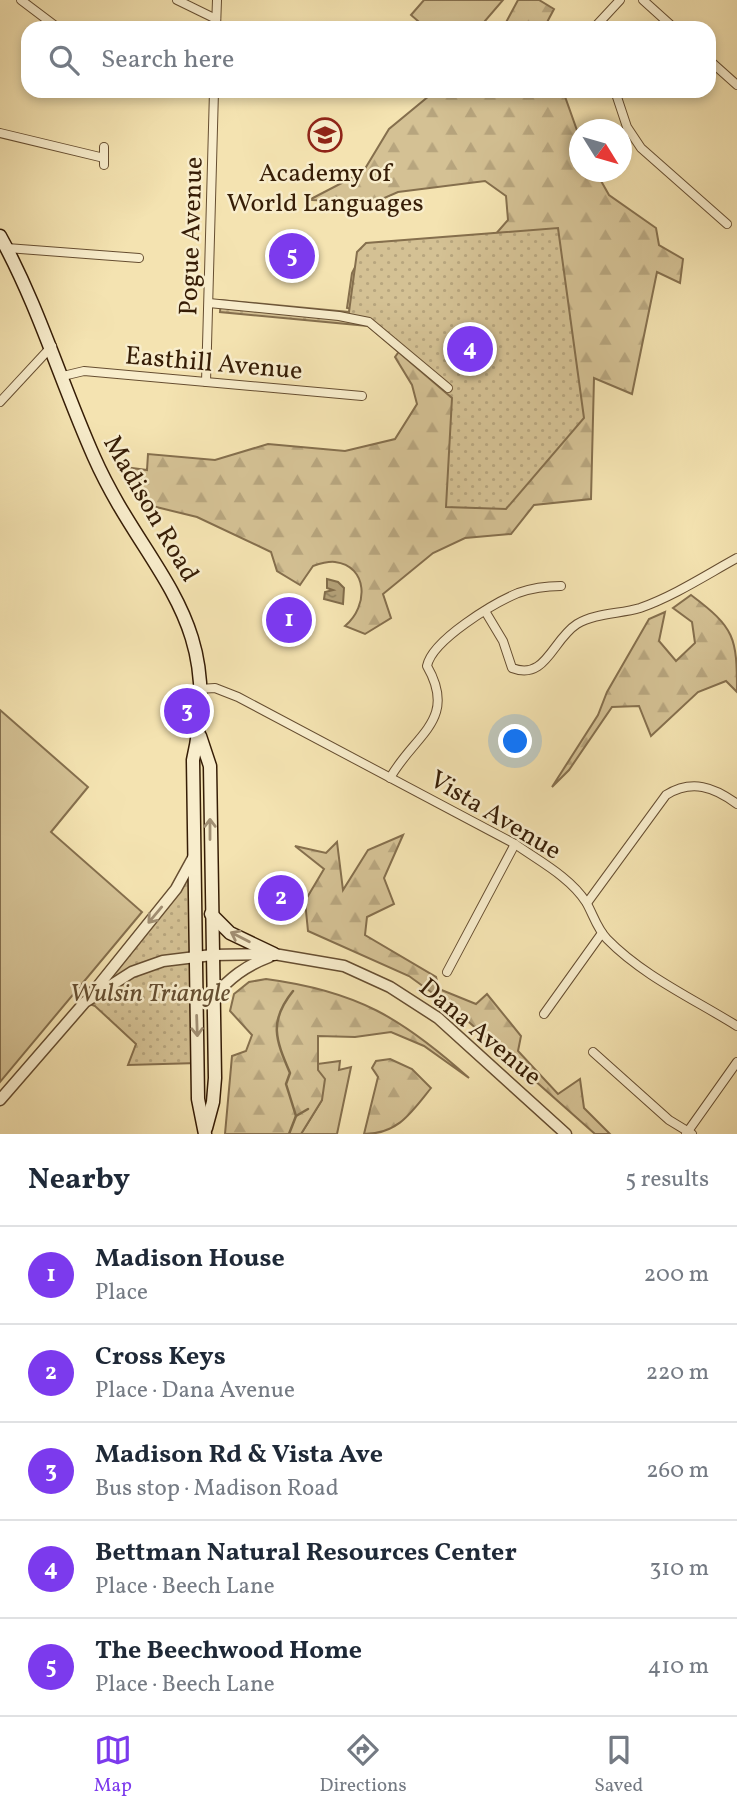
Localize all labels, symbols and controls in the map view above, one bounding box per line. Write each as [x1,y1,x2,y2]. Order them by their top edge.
search box [21,21,716,98]
icon: search [45,41,83,79]
text: Search here [101,42,234,78]
school or university icon: Academy of World Languages [306,116,344,154]
north arrow [569,119,632,182]
street label: Pogue Avenue [171,156,213,316]
place label: Academy of World Languages [226,156,424,222]
pin: 5 [269,230,315,282]
pin: 4 [447,323,493,375]
street label: Easthill Avenue [124,338,304,390]
street label: Madison Road [94,429,207,589]
pin: 1 [266,594,312,646]
pin: 3 [164,685,210,737]
your location [498,724,532,758]
street label: Vista Avenue [422,762,568,869]
one-way arrow [203,818,217,841]
pin: 2 [258,872,304,924]
one-way arrow [147,905,163,923]
one-way arrow [230,930,251,944]
street label: Dana Avenue [410,970,549,1095]
park label: Wulsin Triangle [70,976,231,1012]
one-way arrow [190,1014,204,1037]
text: Nearby [28,1159,130,1201]
text: 5 results [625,1164,709,1196]
text: Madison House [95,1241,285,1277]
text: 1 [46,1259,56,1291]
text: 200 m [644,1259,709,1291]
text: Place [95,1277,148,1309]
text: Cross Keys [95,1339,226,1375]
text: 2 [45,1357,57,1389]
text: 220 m [646,1357,709,1389]
text: Place · Dana Avenue [95,1375,295,1407]
text: Madison Rd & Vista Ave [95,1437,383,1473]
text: 3 [45,1455,57,1487]
text: 260 m [646,1455,709,1487]
text: Bus stop · Madison Road [95,1473,339,1505]
text: Bettman Natural Resources Center [95,1535,517,1571]
text: 4 [44,1553,58,1585]
text: 310 m [649,1553,709,1585]
text: Place · Beech Lane [95,1571,275,1603]
text: The Beechwood Home [95,1633,362,1669]
text: 5 [45,1651,57,1683]
text: 410 m [648,1651,709,1683]
text: Place · Beech Lane [95,1669,275,1701]
tab: Map [94,1731,132,1799]
tab: Directions [320,1731,407,1799]
tab: Saved [594,1731,643,1799]

